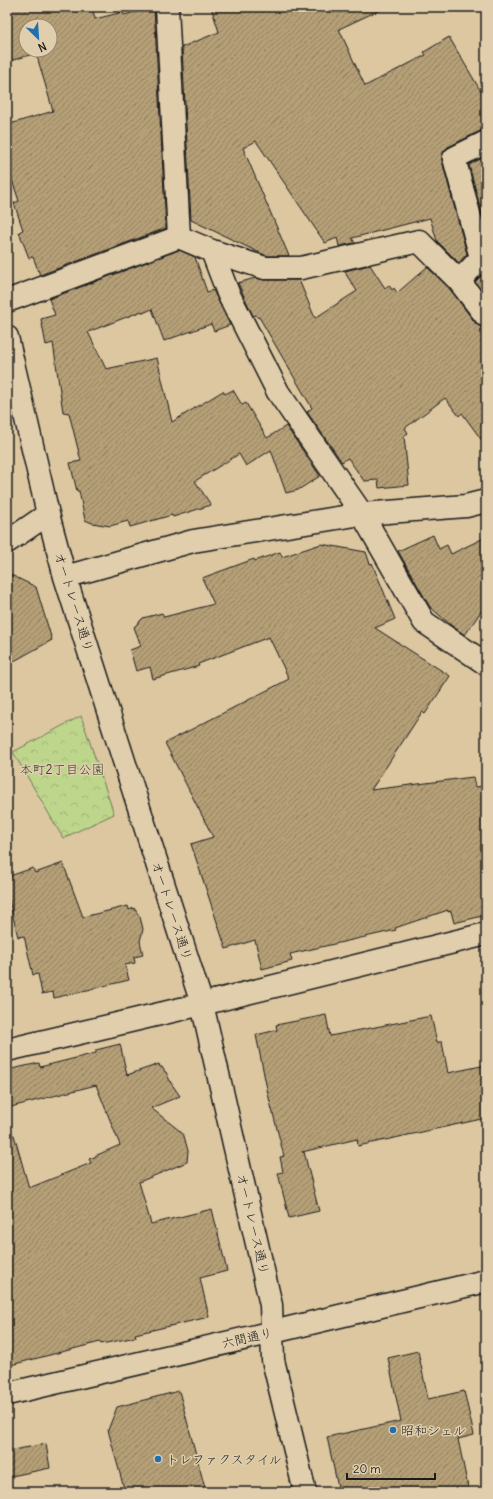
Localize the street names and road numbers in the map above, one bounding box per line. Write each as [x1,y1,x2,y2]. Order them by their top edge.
street label: オートレース通り [51,550,97,654]
street label: オートレース通り [148,859,196,963]
street label: オートレース通り [233,1172,273,1276]
street label: 六間通り [220,1324,274,1352]

